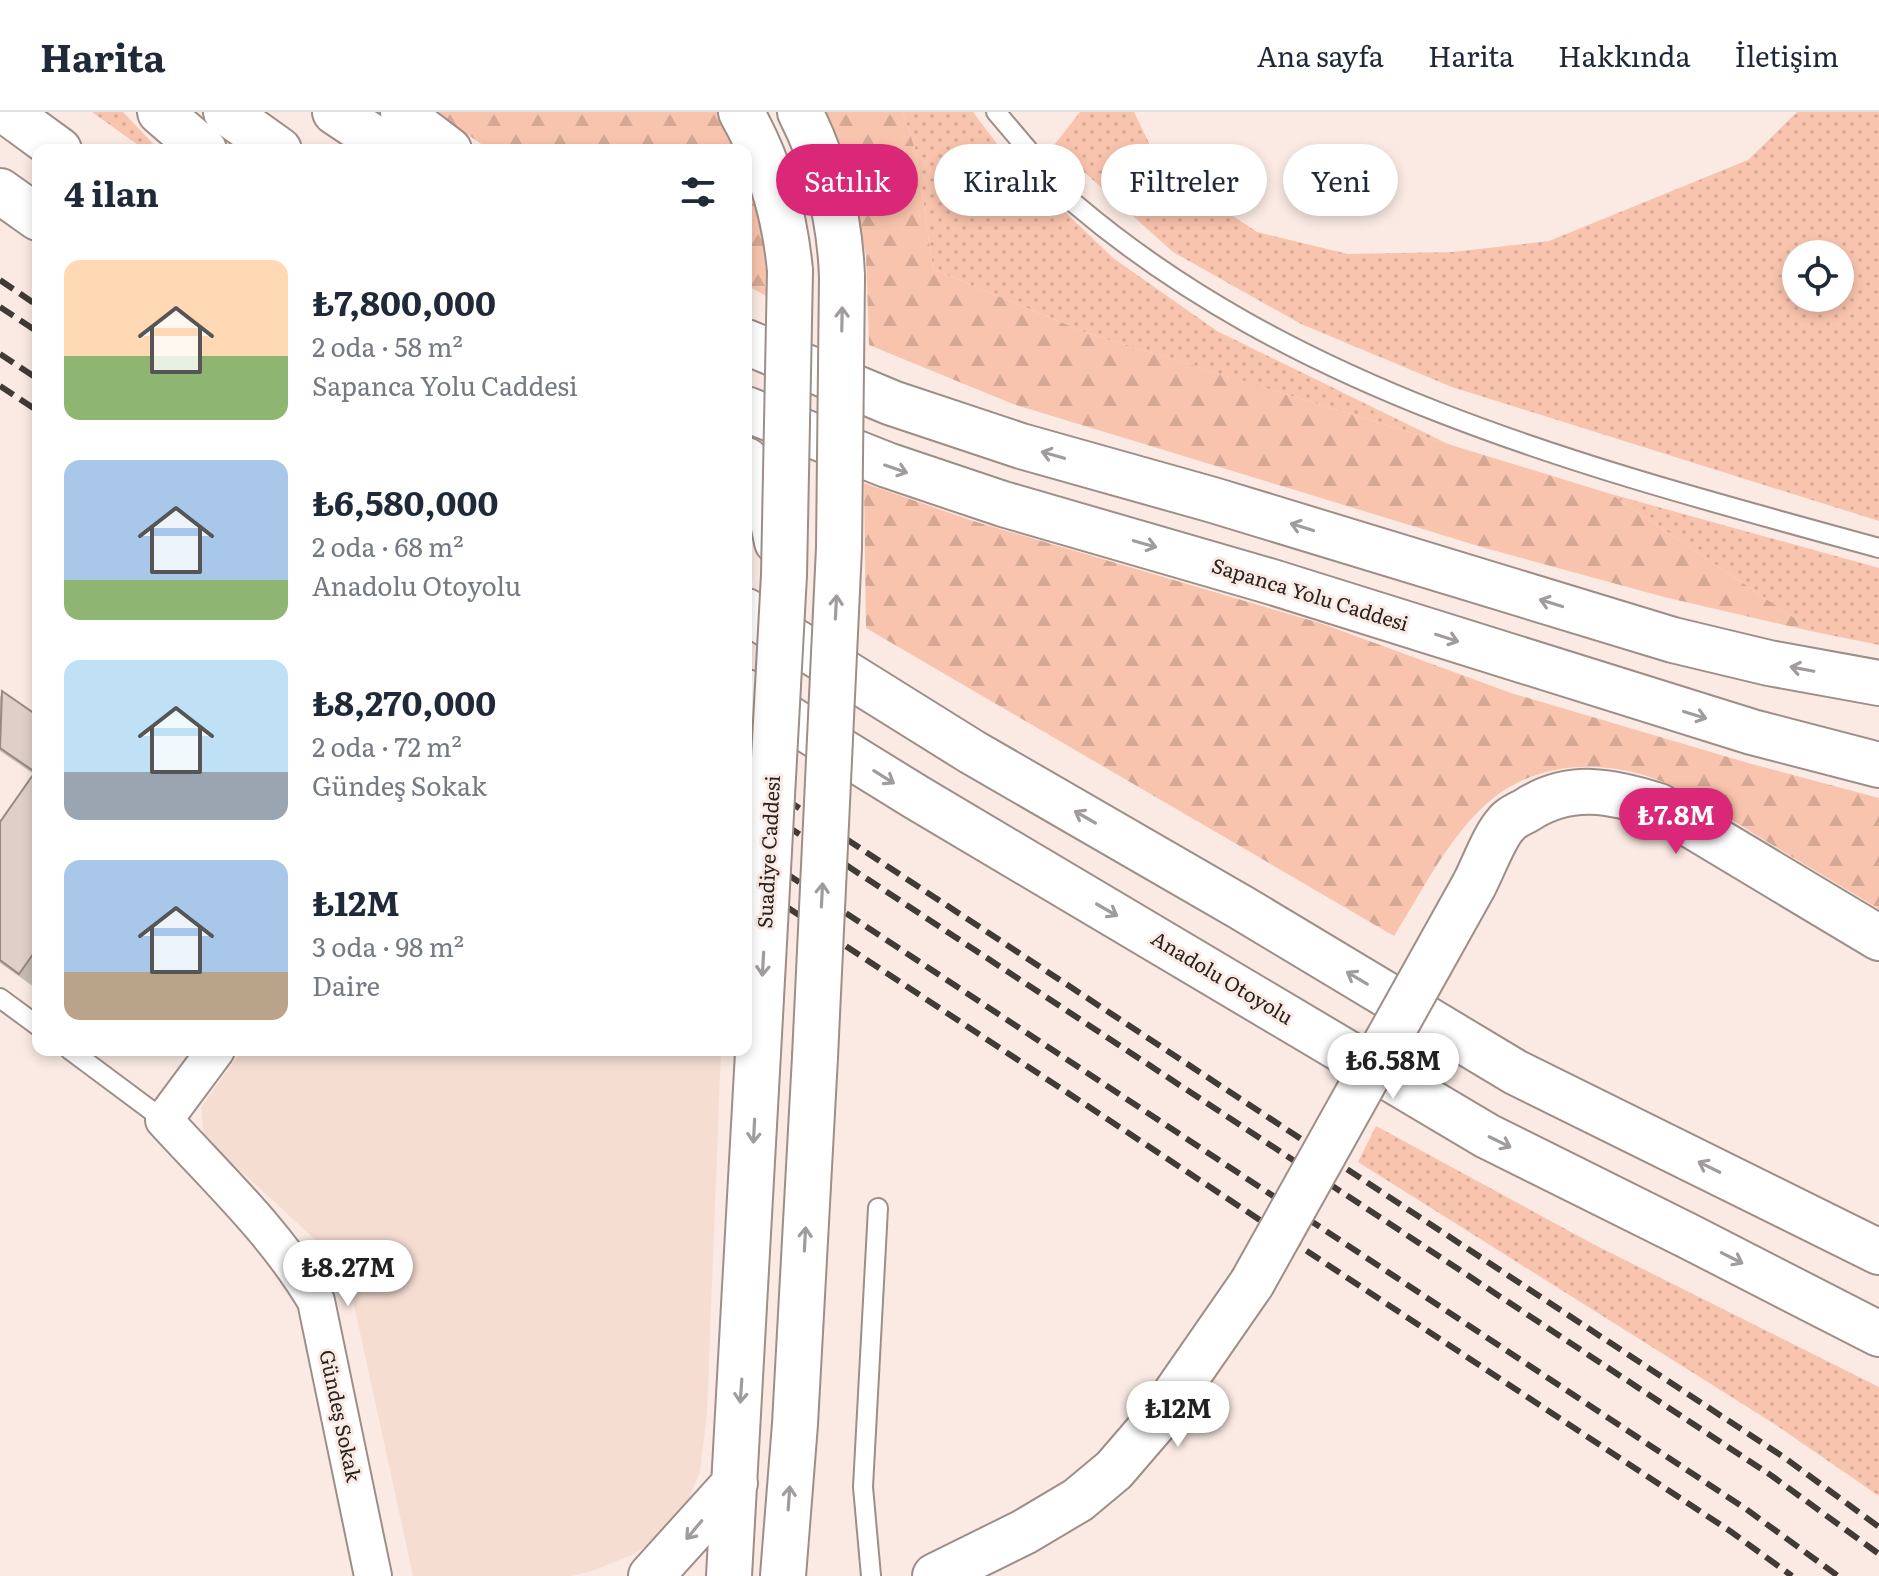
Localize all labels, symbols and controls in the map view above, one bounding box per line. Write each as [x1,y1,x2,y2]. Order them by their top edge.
text: Harita [40,27,165,84]
text: Ana sayfa [1257,34,1384,76]
text: Harita [1428,34,1514,76]
text: Hakkında [1558,34,1691,76]
text: İletişim [1735,34,1839,76]
chip: Satılık [776,144,918,216]
chip: Kiralık [934,144,1085,216]
chip: Filtreler [1101,144,1267,216]
chip: Yeni [1283,144,1398,216]
text: 4 ilan [64,167,159,217]
icon: filters [676,170,720,214]
map controls [1782,240,1854,312]
button: locate [1782,240,1854,312]
text: ₺7,800,000 [312,276,496,326]
icon: home [128,292,224,388]
one-way arrow [834,306,850,333]
text: 2 oda · 58 m² [312,326,463,365]
text: Sapanca Yolu Caddesi [312,365,578,404]
one-way arrow [1040,447,1066,462]
one-way arrow [884,462,909,477]
text: ₺6,580,000 [312,476,498,526]
icon: home [128,492,224,588]
one-way arrow [1290,519,1316,534]
text: 2 oda · 68 m² [312,526,464,565]
one-way arrow [1132,538,1157,553]
street label: Sapanca Yolu Caddesi [1208,549,1413,637]
text: Anadolu Otoyolu [312,565,521,604]
one-way arrow [829,594,844,621]
one-way arrow [1539,594,1564,609]
one-way arrow [1434,631,1459,646]
one-way arrow [1790,661,1816,676]
text: ₺8,270,000 [312,676,496,726]
icon: home [128,692,224,788]
one-way arrow [1682,708,1708,723]
text: 2 oda · 72 m² [312,726,462,765]
text: Gündeş Sokak [312,765,487,804]
one-way arrow [872,770,895,786]
street label: Suadiye Caddesi [748,774,786,929]
pin: ₺7.8M [1620,788,1732,856]
text: ₺7.8M [1637,794,1715,833]
one-way arrow [1074,809,1097,825]
text: ₺12M [312,876,400,926]
one-way arrow [815,882,830,909]
icon: home [128,892,224,988]
one-way arrow [1095,902,1118,918]
street label: Anadolu Otoyolu [1146,922,1300,1031]
text: 3 oda · 98 m² [312,926,464,965]
one-way arrow [755,950,770,977]
text: Daire [312,965,380,1004]
one-way arrow [1346,969,1369,985]
pin: ₺6.58M [1328,1033,1458,1101]
text: ₺6.58M [1345,1039,1441,1078]
one-way arrow [746,1117,761,1144]
one-way arrow [1487,1135,1511,1151]
one-way arrow [1698,1159,1721,1174]
one-way arrow [797,1226,812,1253]
pin: ₺8.27M [283,1240,413,1308]
text: ₺8.27M [301,1246,395,1285]
one-way arrow [1720,1251,1744,1267]
street label: Gündeş Sokak [313,1347,371,1485]
one-way arrow [733,1377,748,1404]
pin: ₺12M [1131,1381,1225,1449]
text: ₺12M [1144,1387,1212,1426]
one-way arrow [782,1485,797,1512]
one-way arrow [685,1519,703,1540]

